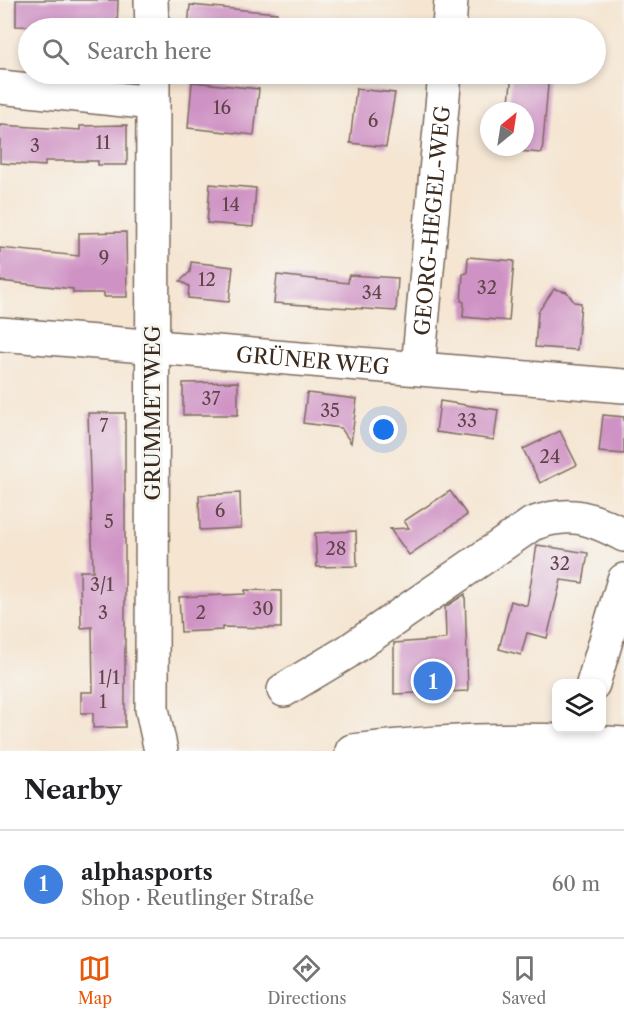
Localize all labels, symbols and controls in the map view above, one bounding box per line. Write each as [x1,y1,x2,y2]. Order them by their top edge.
search box [18,18,606,84]
icon: search [39,35,72,68]
text: Search here [87,38,212,65]
house number: 16 [213,97,231,119]
north arrow [480,102,534,156]
street label: GEORG-HEGEL-WEG [409,104,455,337]
house number: 6 [368,110,378,132]
house number: 11 [95,132,111,154]
house number: 3 [30,135,40,157]
house number: 14 [222,194,240,216]
house number: 9 [99,247,109,269]
house number: 12 [198,269,216,291]
house number: 32 [477,277,497,299]
house number: 34 [362,282,382,304]
street label: GRUMMETWEG [140,325,165,501]
street label: GRÜNER WEG [235,341,391,379]
house number: 37 [202,388,221,410]
house number: 35 [320,400,340,422]
house number: 33 [457,410,477,432]
house number: 7 [100,415,109,437]
your location [369,415,398,444]
house number: 24 [540,446,560,468]
house number: 6 [215,500,225,522]
house number: 5 [104,511,114,533]
house number: 28 [325,538,347,560]
house number: 32 [550,553,570,575]
house number: 3/1 [90,574,114,596]
house number: 30 [252,598,274,620]
house number: 3 [98,602,108,624]
house number: 2 [196,602,206,624]
pin: 1 [414,658,452,704]
house number: 1/1 [98,667,120,689]
map controls [552,679,606,733]
button: layers [552,679,606,733]
house number: 1 [99,691,107,713]
text: Nearby [24,774,122,806]
text: alphasports [81,859,213,886]
text: 1 [39,872,48,896]
text: 60 m [552,872,600,896]
text: Shop · Reutlinger Straße [81,886,314,910]
tab: Map [78,952,112,1008]
tab: Directions [267,952,346,1008]
tab: Saved [502,952,546,1008]

